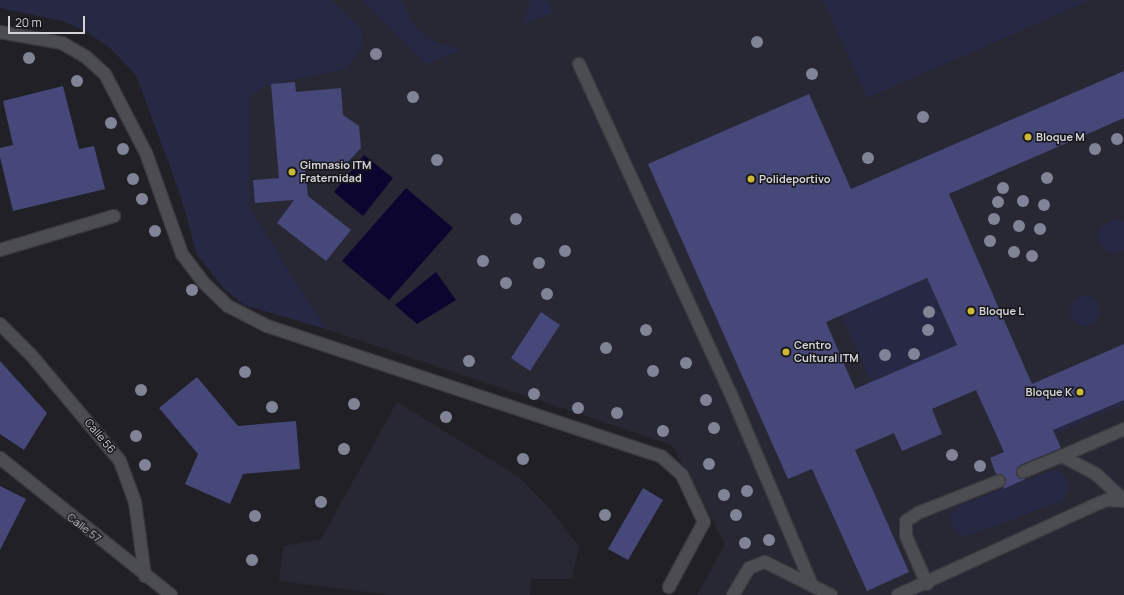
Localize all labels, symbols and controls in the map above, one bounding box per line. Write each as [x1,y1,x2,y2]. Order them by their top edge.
scale bar [10,8,87,34]
text: 20 m [15,14,42,31]
place label: Bloque M [1036,130,1085,144]
marker: Bloque M [1023,132,1033,142]
place label: Gimnasio ITM Fraternidad [300,159,371,185]
marker: Gimnasio ITM Fraternidad [287,167,297,177]
place label: Polideportivo [759,172,831,186]
marker: Polideportivo [746,174,756,184]
place label: Bloque L [979,304,1024,318]
marker: Bloque L [966,306,976,316]
place label: Centro Cultural ITM [794,339,859,365]
marker: Centro Cultural ITM [781,347,791,357]
place label: Bloque K [1026,385,1072,399]
marker: Bloque K [1075,387,1085,397]
street label: Calle 56 [82,416,118,456]
street label: Calle 57 [64,511,104,545]

